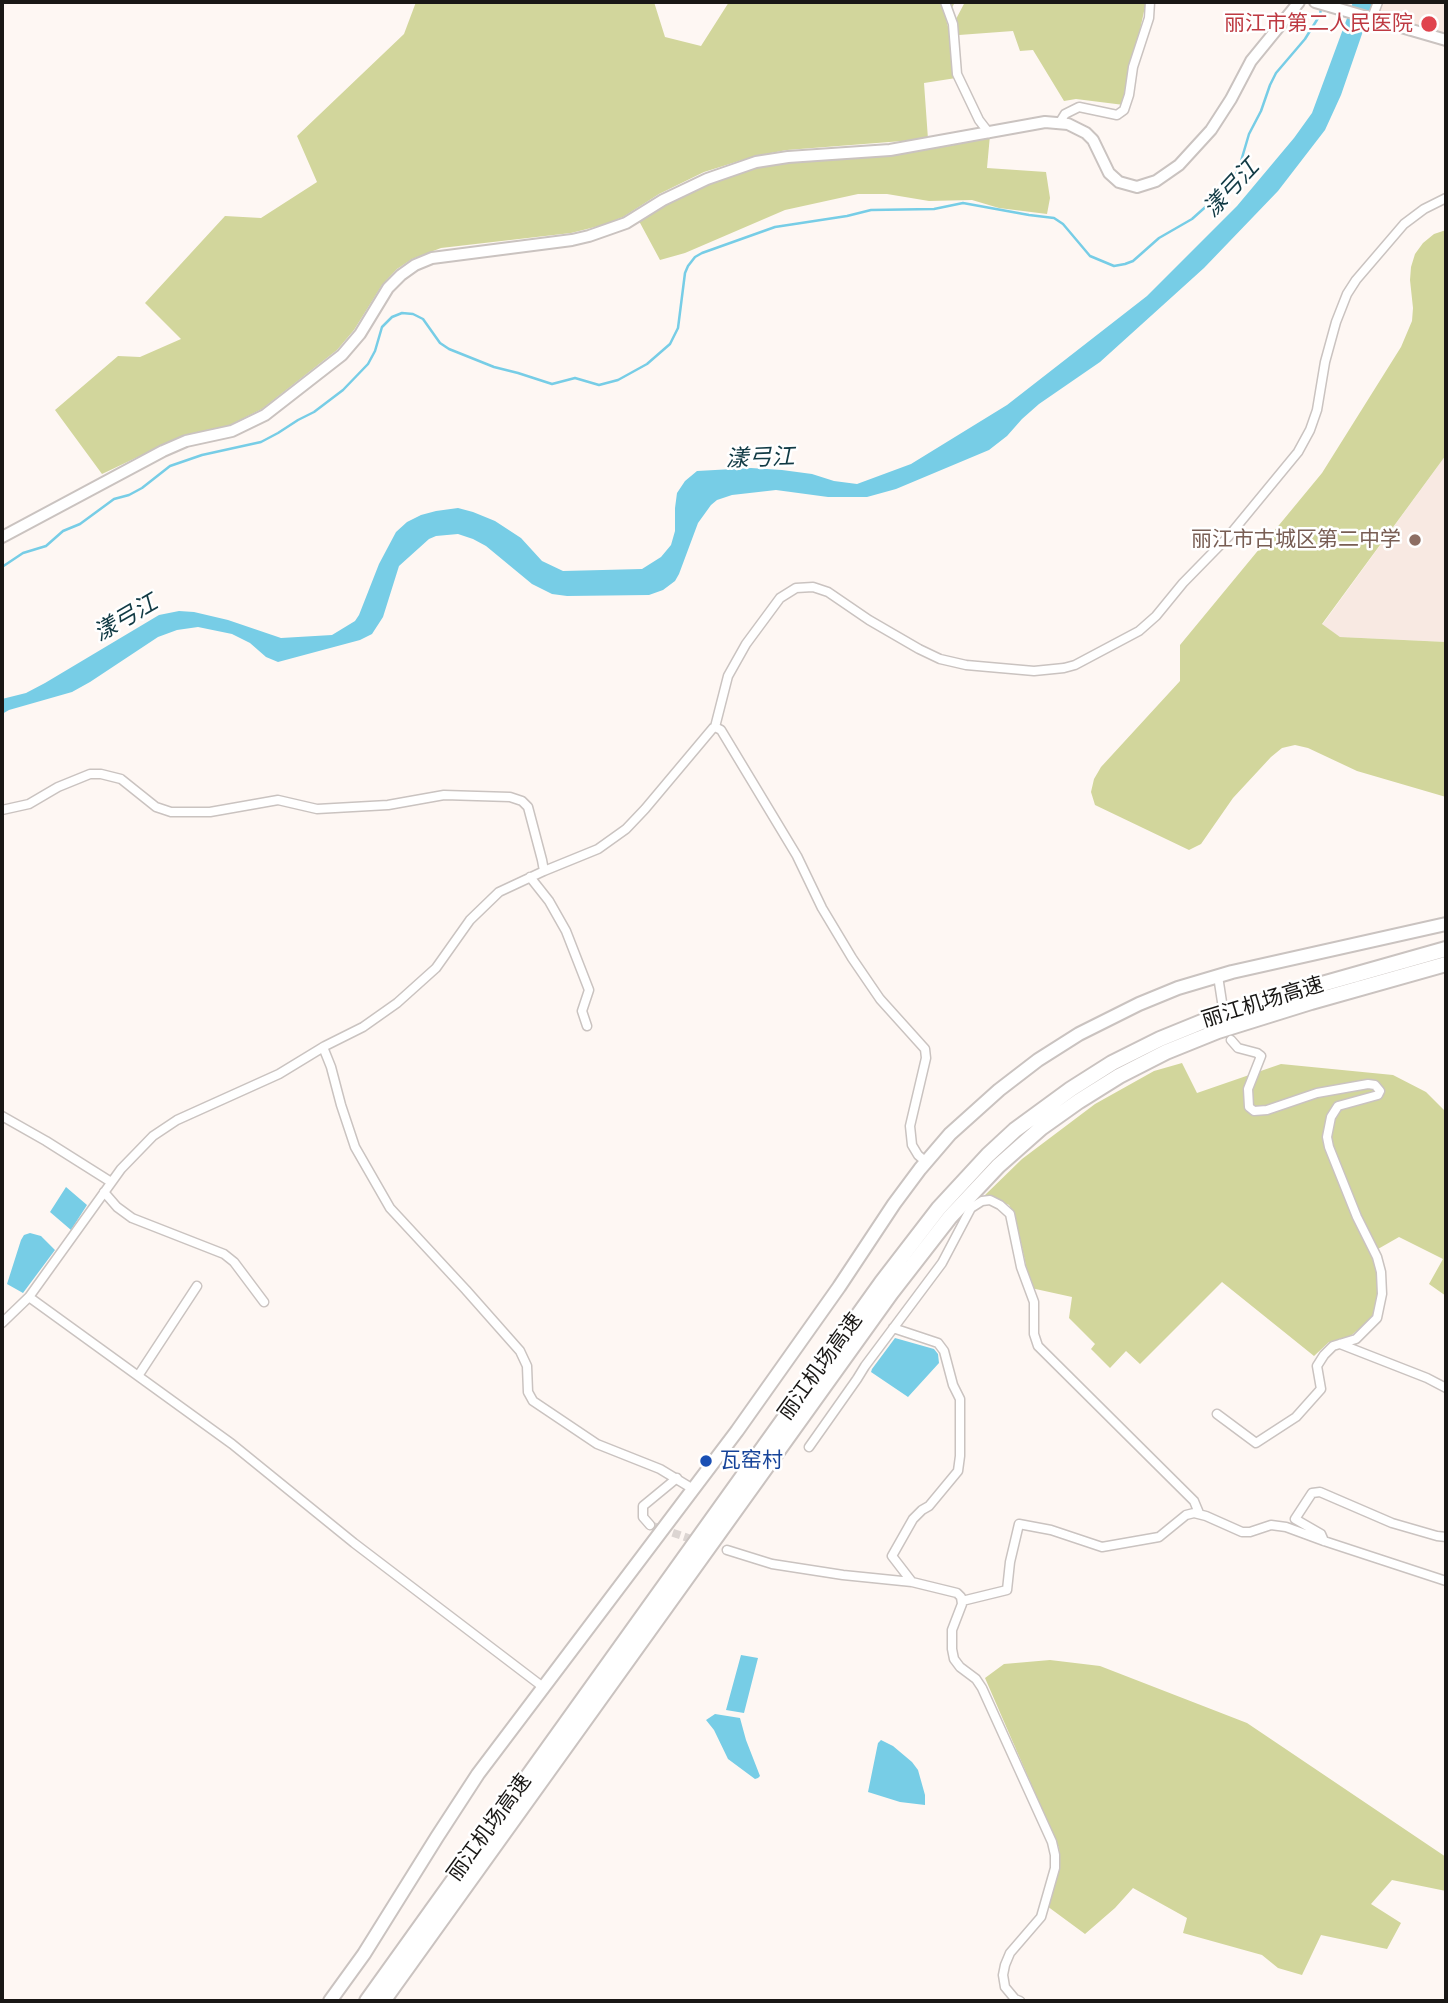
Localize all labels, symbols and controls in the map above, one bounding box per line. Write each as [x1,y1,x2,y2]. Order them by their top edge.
place label: 丽江市第二人民医院 [1224,11,1413,37]
marker: 丽江市第二人民医院 [1419,14,1439,34]
water label: 漾弓江 [1198,154,1266,224]
water label: 漾弓江 [725,444,795,474]
place label: 丽江市古城区第二中学 [1191,527,1401,553]
marker: 丽江市古城区第二中学 [1407,532,1423,548]
water label: 漾弓江 [89,590,163,648]
street label: 丽江机场高速 [1199,973,1327,1033]
street label: 丽江机场高速 [774,1309,868,1425]
place label: 瓦窑村 [720,1448,783,1474]
marker: 瓦窑村 [698,1453,714,1469]
street label: 丽江机场高速 [443,1770,537,1886]

